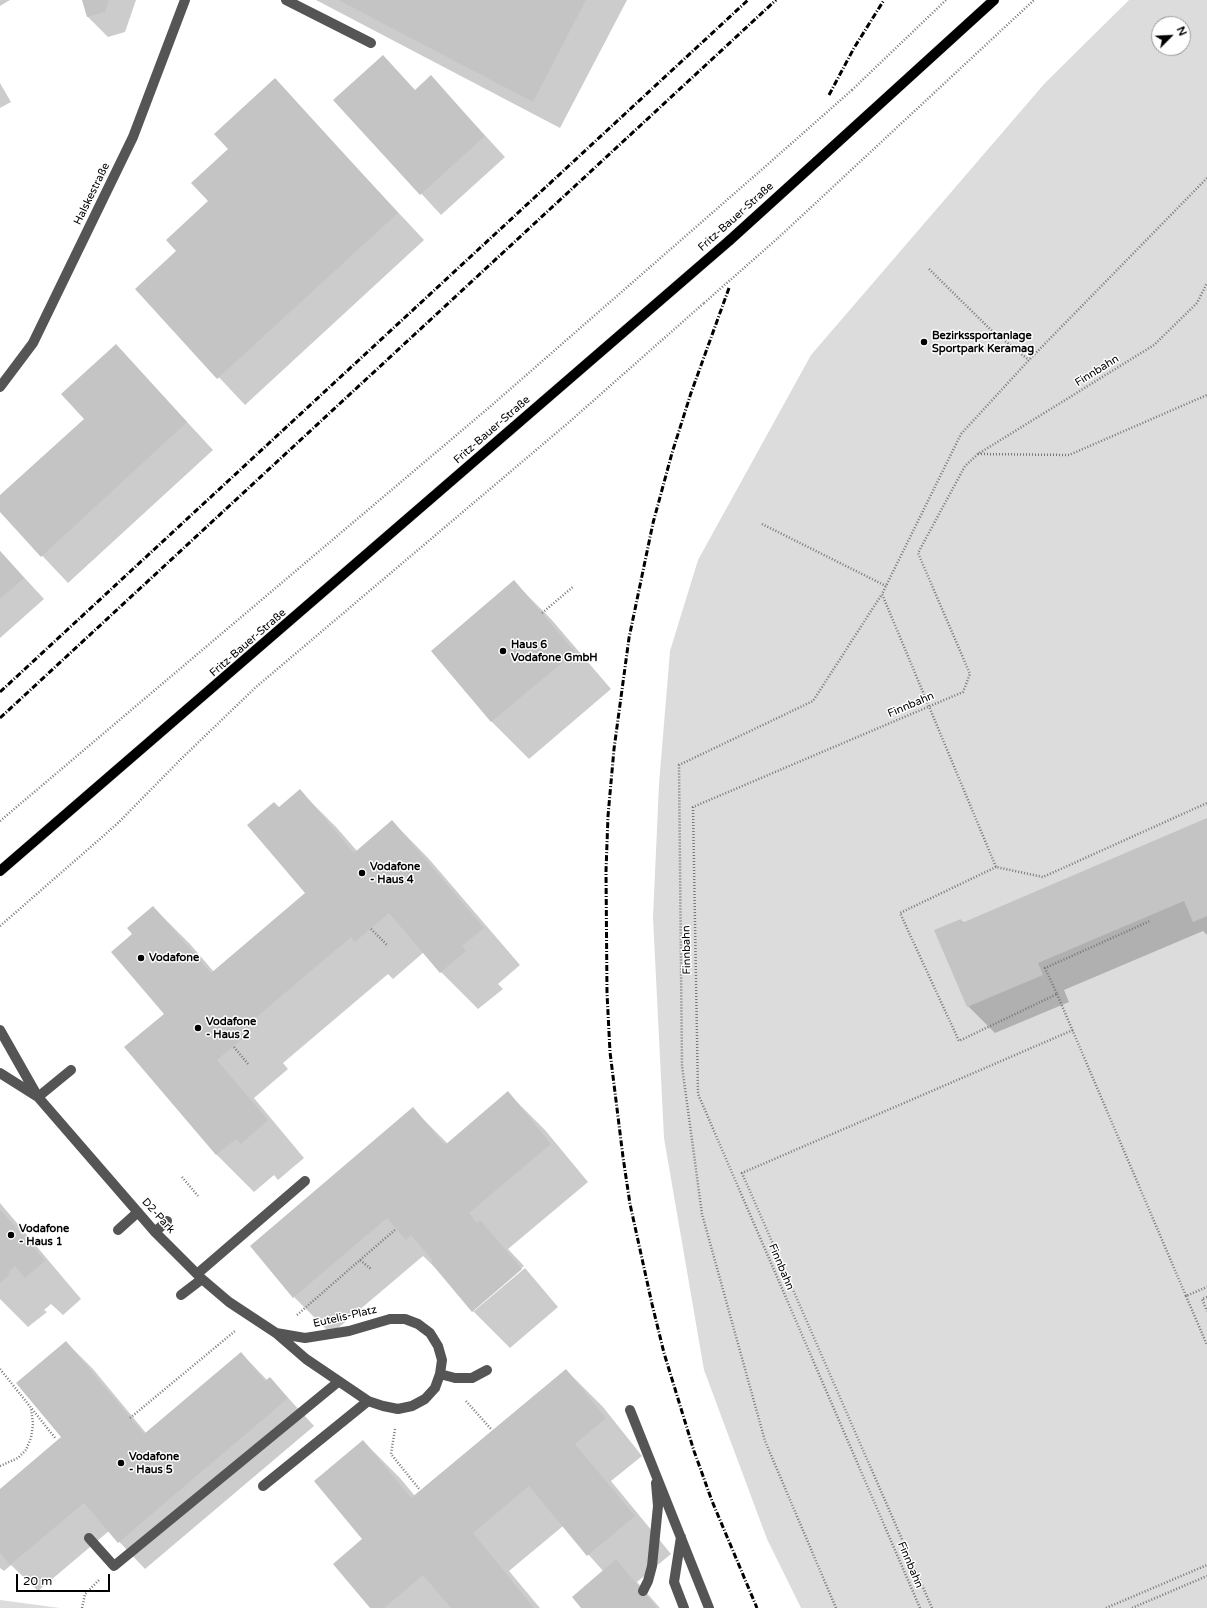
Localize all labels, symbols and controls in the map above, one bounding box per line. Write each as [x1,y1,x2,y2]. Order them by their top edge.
north arrow [1151,16,1191,56]
text: N [1174,25,1189,38]
street label: Halskestraße [71,161,113,227]
street label: Fritz-Bauer-Straße [696,180,776,254]
place label: Bezirkssportanlage Sportpark Keramag [932,329,1034,355]
marker: Bezirkssportanlage Sportpark Keramag [919,337,929,347]
street label: Finnbahn [1073,352,1121,390]
street label: Fritz-Bauer-Straße [451,393,533,467]
street label: Fritz-Bauer-Straße [207,606,289,680]
place label: Haus 6 Vodafone GmbH [511,638,598,664]
marker: Haus 6 Vodafone GmbH [498,646,508,656]
street label: Finnbahn [886,689,936,721]
place label: Vodafone - Haus 4 [370,860,420,886]
marker: Vodafone - Haus 4 [357,868,367,878]
street label: Finnbahn [680,925,694,975]
place label: Vodafone [149,951,199,965]
marker: Vodafone [136,953,146,963]
place label: Vodafone - Haus 2 [206,1015,256,1041]
marker: Vodafone - Haus 2 [193,1023,203,1033]
street label: D2-Park [139,1196,177,1236]
place label: Vodafone - Haus 1 [19,1222,69,1248]
marker: Vodafone - Haus 1 [6,1230,16,1240]
street label: Finnbahn [765,1242,797,1292]
street label: Eutelis-Platz [312,1303,378,1331]
place label: Vodafone - Haus 5 [129,1450,179,1476]
marker: Vodafone - Haus 5 [116,1458,126,1468]
street label: Finnbahn [894,1540,926,1590]
scale bar [18,1566,112,1592]
text: 20 m [23,1574,52,1588]

